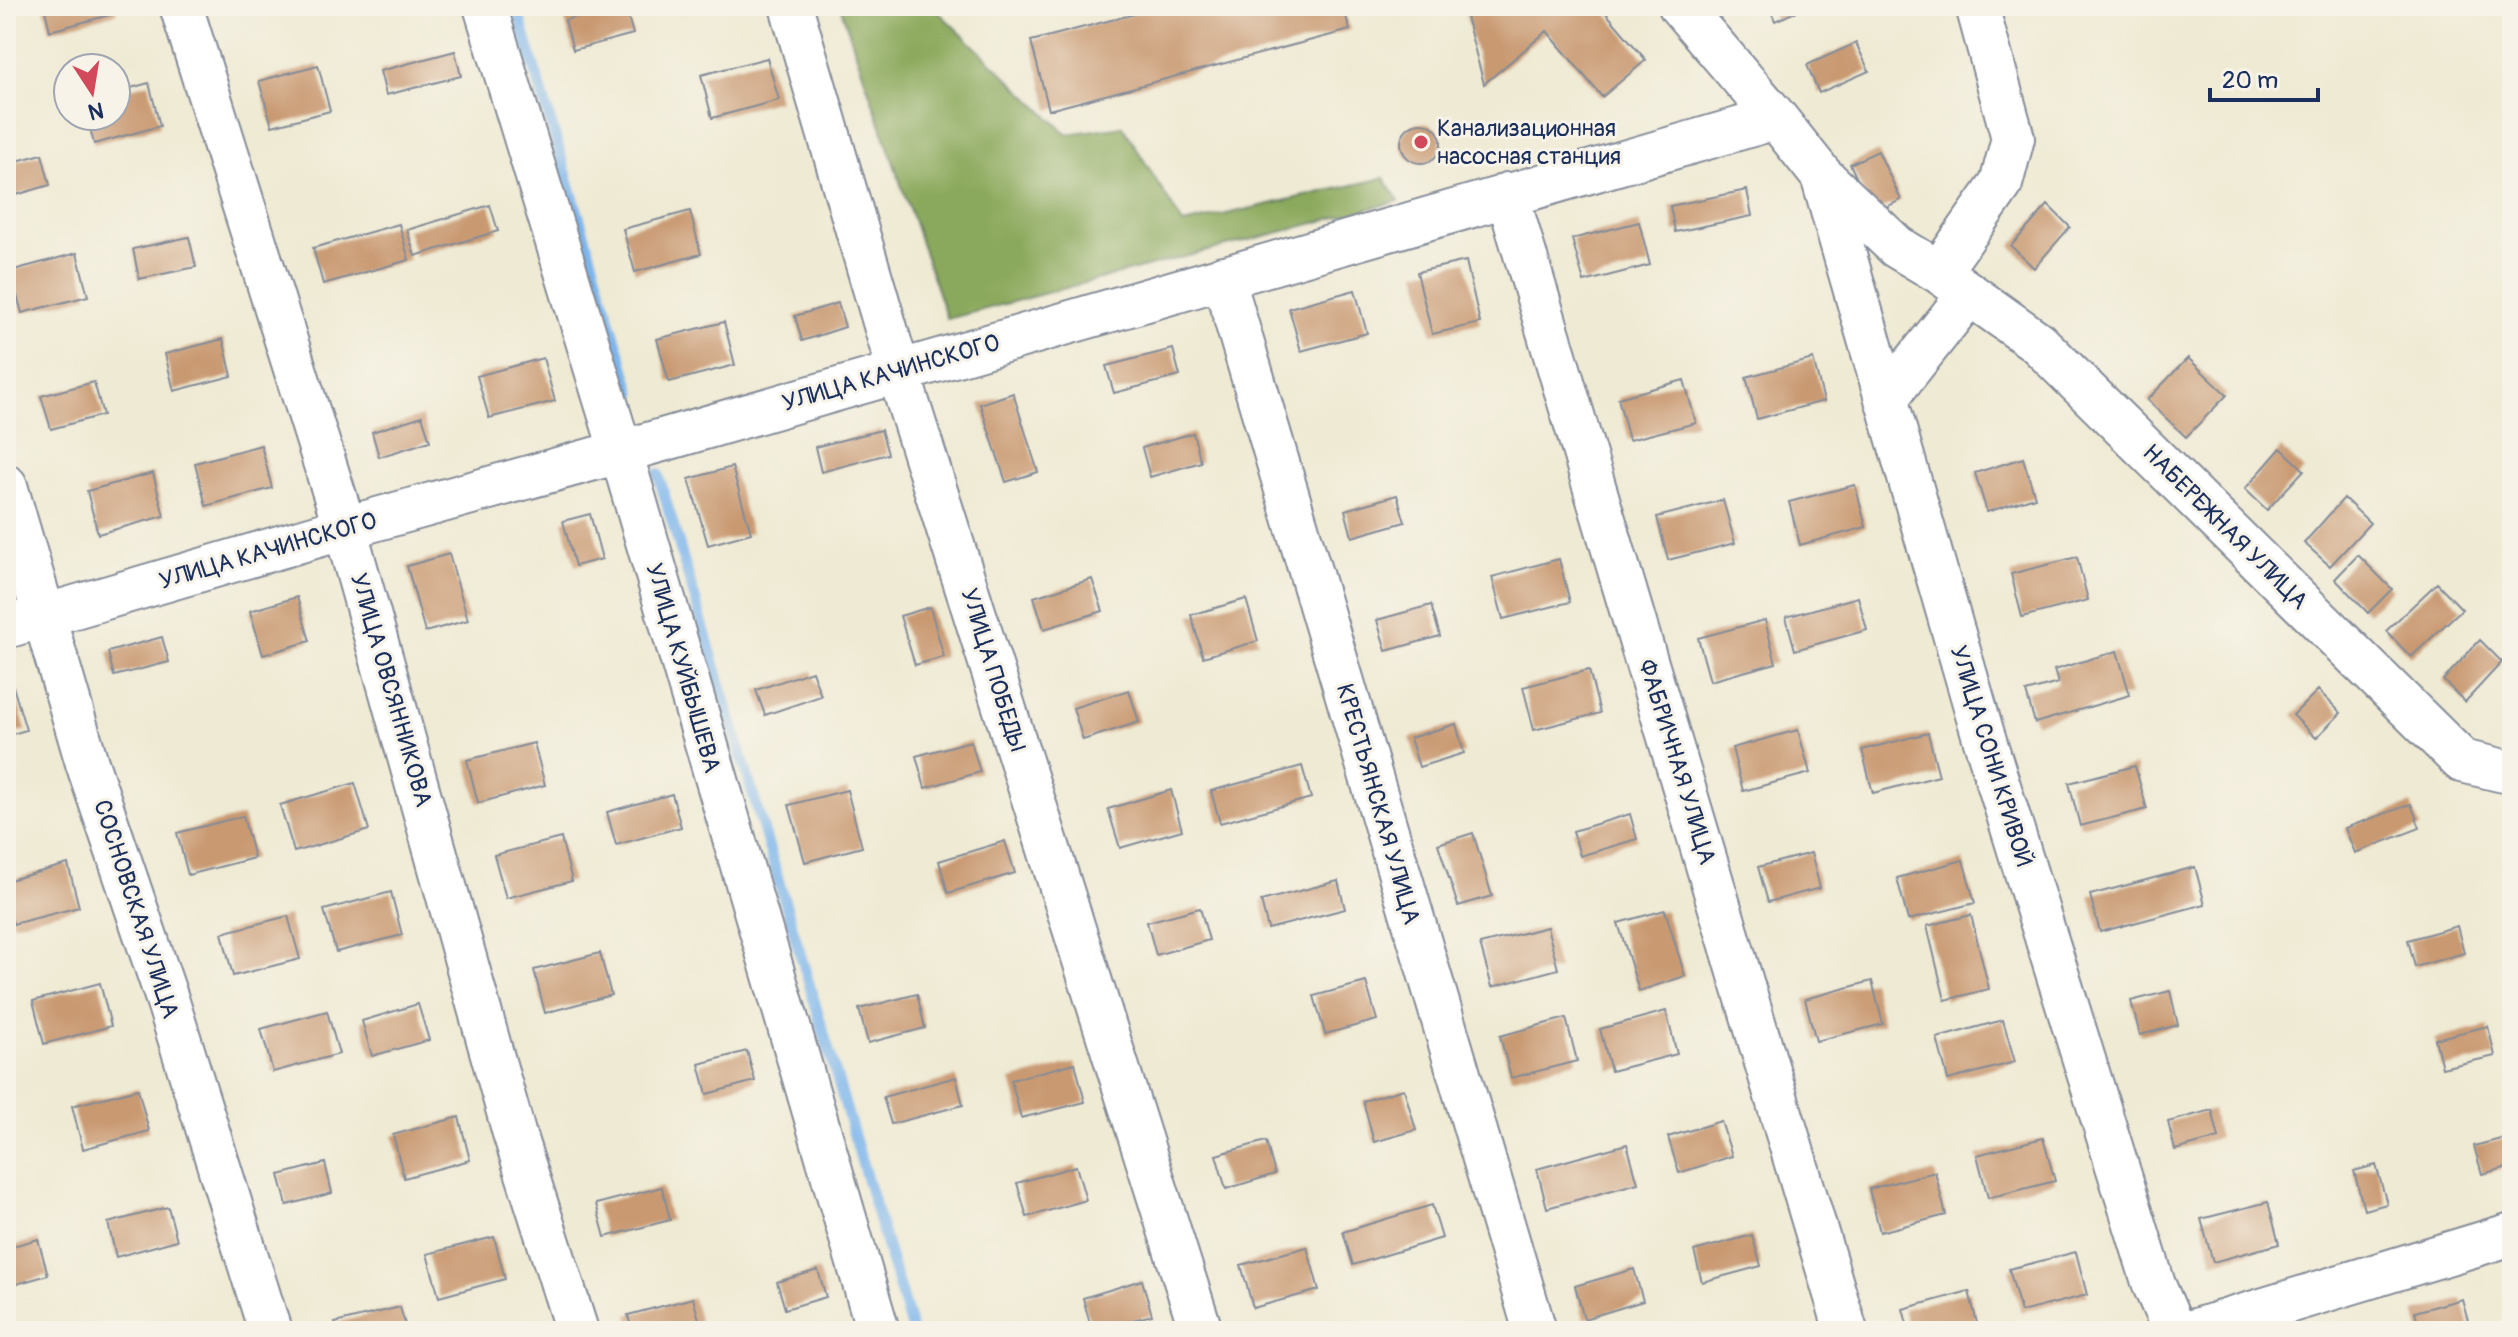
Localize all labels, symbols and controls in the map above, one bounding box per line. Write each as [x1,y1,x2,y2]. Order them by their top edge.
north arrow [52,52,132,132]
scale bar [2210,52,2318,102]
text: 20 m [2222,66,2278,95]
text: N [86,95,106,126]
place label: Канализационная насосная станция [1437,114,1621,171]
marker: Канализационная насосная станция [1412,133,1430,151]
street label: УЛИЦА КАЧИНСКОГО [779,328,1003,418]
street label: НАБЕРЕЖНАЯ УЛИЦА [2136,438,2314,616]
street label: УЛИЦА КАЧИНСКОГО [156,506,380,596]
street label: УЛИЦА КУЙБЫШЕВА [639,560,727,776]
street label: УЛИЦА ОВСЯННИКОВА [344,570,438,810]
street label: УЛИЦА ПОБЕДЫ [954,585,1032,755]
street label: УЛИЦА СОНИ КРИВОЙ [1944,642,2038,870]
street label: ФАБРИЧНАЯ УЛИЦА [1632,656,1722,868]
street label: КРЕСТЬЯНСКАЯ УЛИЦА [1330,680,1426,928]
street label: СОСНОВСКАЯ УЛИЦА [87,796,185,1022]

